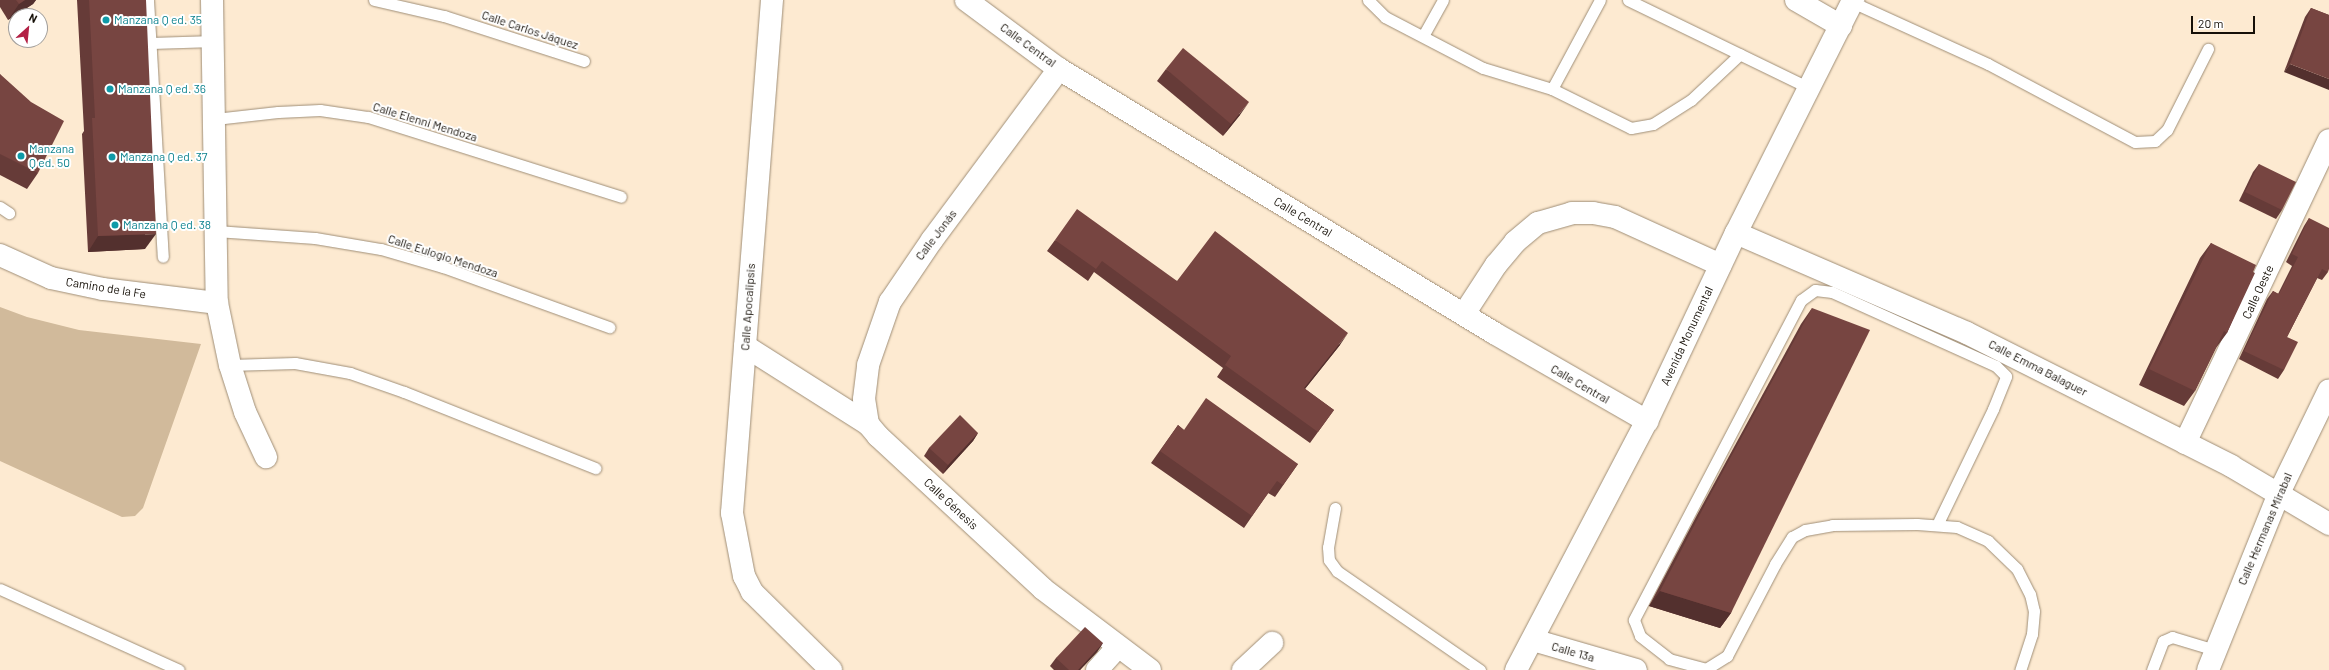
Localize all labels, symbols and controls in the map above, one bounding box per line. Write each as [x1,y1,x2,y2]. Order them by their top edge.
north arrow [8,8,48,48]
street label: Calle Carlos Jáquez [480,8,580,52]
scale bar [2193,8,2257,34]
text: N [27,10,39,25]
place label: Manzana Q ed. 35 [114,13,202,27]
marker: Manzana Q ed. 35 [101,15,111,25]
text: 20 m [2198,16,2224,30]
street label: Calle Central [997,20,1059,70]
place label: Manzana Q ed. 36 [118,82,206,96]
marker: Manzana Q ed. 36 [105,84,115,94]
street label: Calle Elenni Mendoza [371,99,479,145]
place label: Manzana Q ed. 50 [29,142,74,170]
place label: Manzana Q ed. 37 [120,150,208,164]
marker: Manzana Q ed. 50 [16,151,26,161]
marker: Manzana Q ed. 37 [107,152,117,162]
street label: Calle Central [1271,194,1335,240]
street label: Calle Jonás [912,207,960,263]
place label: Manzana Q ed. 38 [123,218,211,232]
marker: Manzana Q ed. 38 [110,220,120,230]
street label: Calle Eulogio Mendoza [386,231,500,281]
street label: Calle Apocalipsis [738,263,758,351]
street label: Calle Oeste [2239,263,2277,321]
street label: Camino de la Fe [65,275,147,301]
street label: Avenida Monumental [1658,284,1716,388]
street label: Calle Emma Balaguer [1986,337,2090,399]
street label: Calle Central [1548,361,1612,407]
street label: Calle Hermanas Mirabal [2235,471,2295,587]
street label: Calle Génesis [921,475,981,533]
street label: Calle 13a [1550,639,1596,665]

